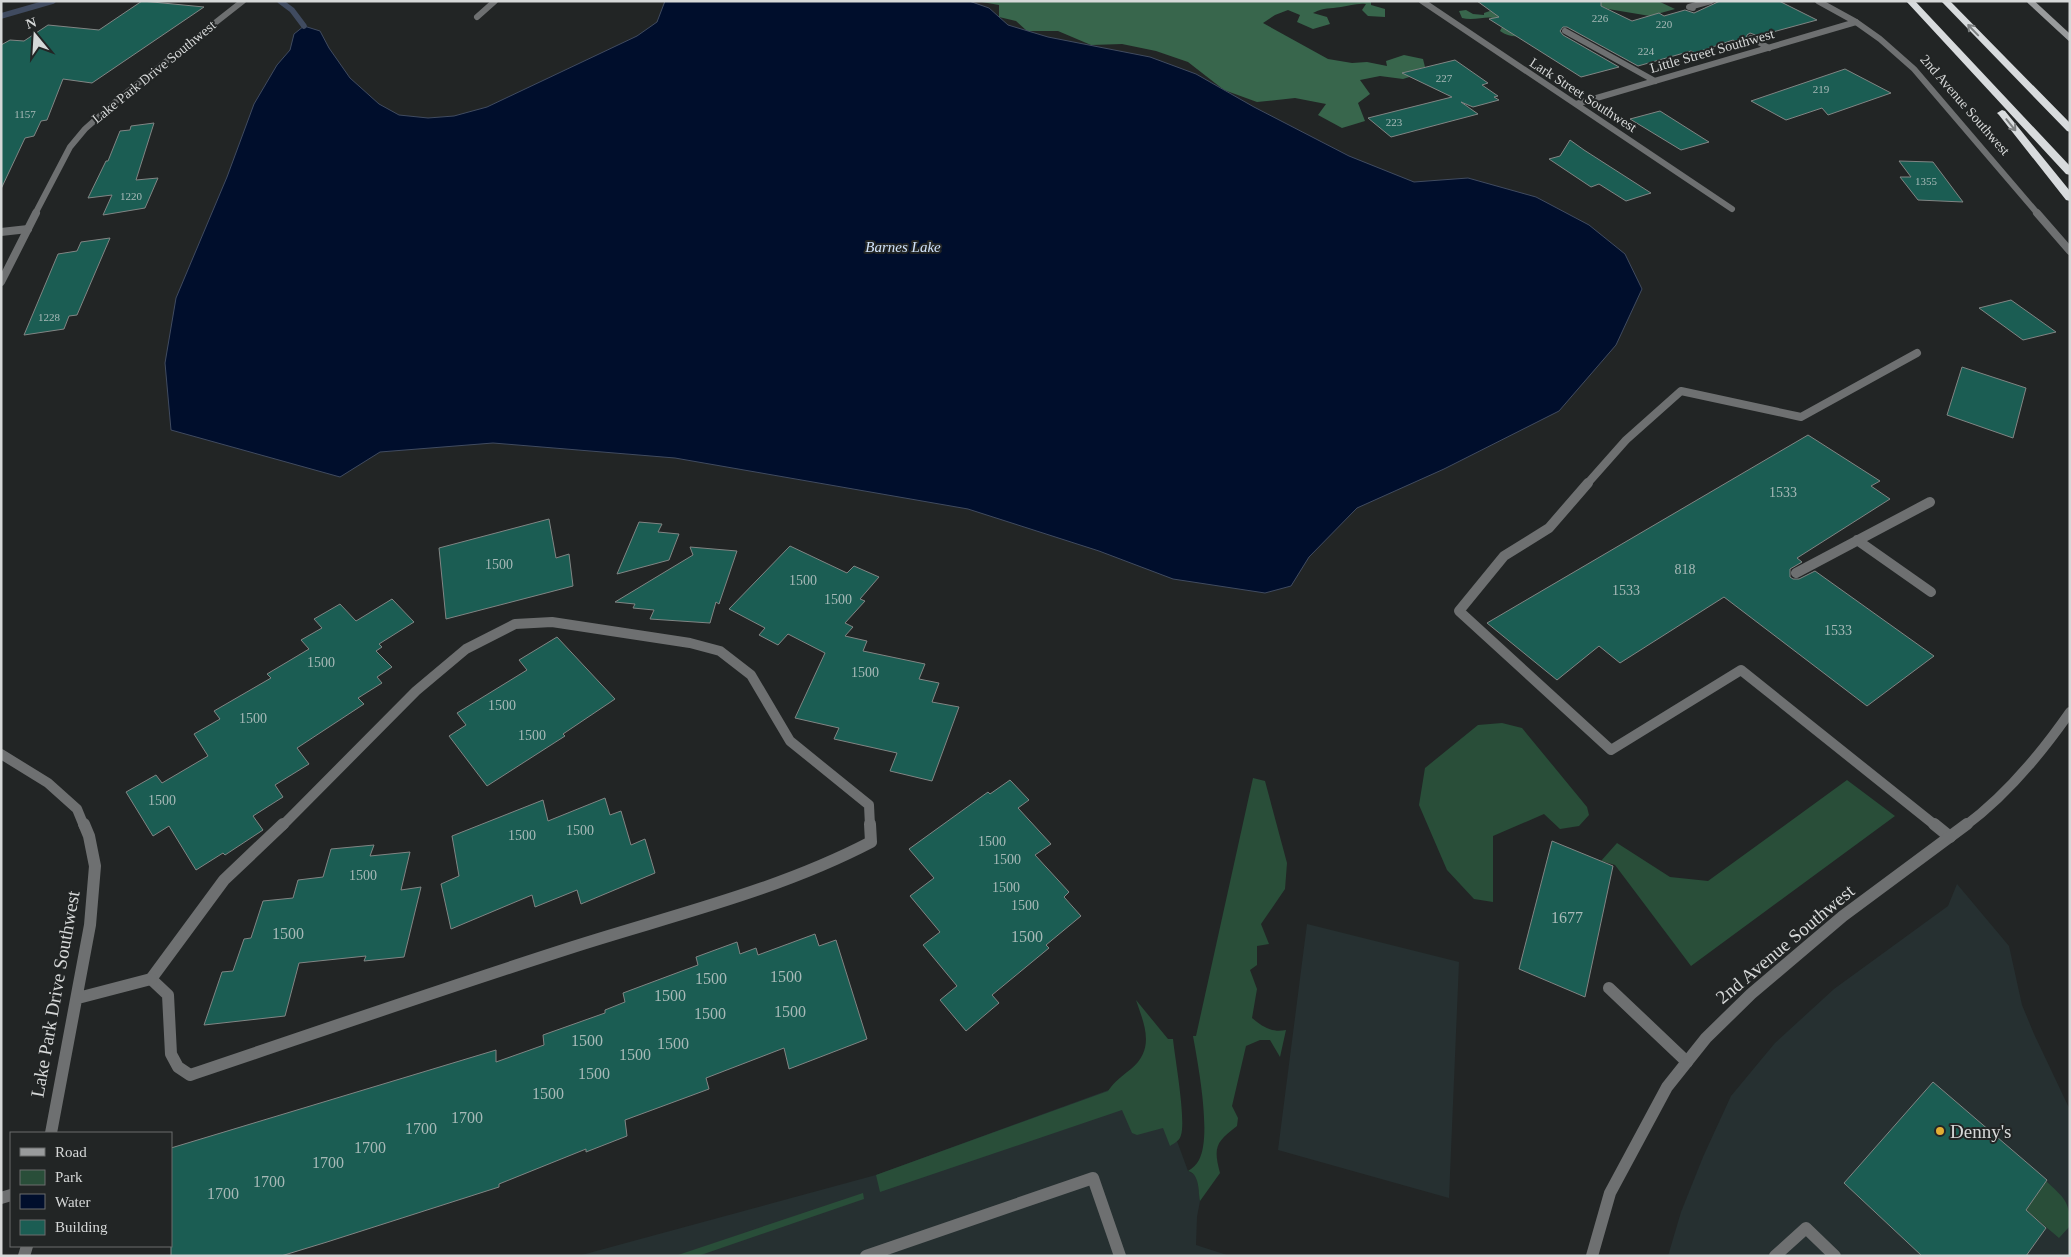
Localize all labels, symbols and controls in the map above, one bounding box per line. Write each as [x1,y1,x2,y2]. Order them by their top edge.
north arrow [10,10,60,60]
house number: 226 [1592,12,1609,24]
text: N [24,14,38,32]
street label: Lake Park Drive Southwest [89,18,219,126]
house number: 220 [1656,18,1673,30]
one-way arrow [1967,23,1979,36]
street label: Little Street Southwest [1648,26,1776,76]
house number: 224 [1638,45,1655,57]
street label: 2nd Avenue Southwest [1917,52,2013,158]
street label: Lark Street Southwest [1527,55,1639,135]
house number: 227 [1436,72,1453,84]
house number: 219 [1813,83,1830,95]
house number: 1157 [14,108,36,120]
house number: 223 [1386,116,1403,128]
one-way arrow [2006,118,2017,131]
house number: 1355 [1915,175,1938,187]
house number: 1220 [120,190,143,202]
water label: Barnes Lake [865,239,941,255]
house number: 1228 [38,311,61,323]
house number: 1533 [1769,485,1797,500]
house number: 1500 [485,557,513,572]
house number: 818 [1675,562,1696,577]
house number: 1500 [789,573,817,588]
house number: 1533 [1612,583,1640,598]
house number: 1500 [824,592,852,607]
house number: 1533 [1824,623,1852,638]
house number: 1500 [307,655,335,670]
house number: 1500 [851,665,879,680]
house number: 1500 [488,698,516,713]
house number: 1500 [239,711,267,726]
house number: 1500 [518,728,546,743]
house number: 1500 [148,793,176,808]
house number: 1500 [566,823,594,838]
house number: 1500 [508,828,536,843]
house number: 1500 [978,834,1006,849]
house number: 1500 [993,852,1021,867]
house number: 1500 [349,868,377,883]
house number: 1500 [992,880,1020,895]
street label: 2nd Avenue Southwest [1712,880,1859,1008]
street label: Lake Park Drive Southwest [26,888,84,1099]
house number: 1500 [1011,898,1039,913]
house number: 1677 [1551,909,1583,926]
house number: 1500 [272,925,304,942]
house number: 1500 [1011,928,1043,945]
house number: 1500 [770,968,802,985]
house number: 1500 [695,970,727,987]
house number: 1500 [654,987,686,1004]
house number: 1500 [774,1003,806,1020]
house number: 1500 [694,1005,726,1022]
house number: 1500 [571,1032,603,1049]
house number: 1500 [657,1035,689,1052]
house number: 1500 [619,1046,651,1063]
house number: 1500 [578,1065,610,1082]
house number: 1500 [532,1085,564,1102]
house number: 1700 [451,1109,483,1126]
house number: 1700 [405,1120,437,1137]
place label: Denny's [1950,1121,2011,1142]
marker: Denny's [1934,1125,1946,1137]
legend [10,1132,172,1247]
house number: 1700 [354,1139,386,1156]
text: Road [55,1144,87,1160]
house number: 1700 [312,1154,344,1171]
text: Park [55,1169,83,1185]
house number: 1700 [253,1173,285,1190]
house number: 1700 [207,1185,239,1202]
text: Water [55,1194,90,1210]
text: Building [55,1219,108,1235]

